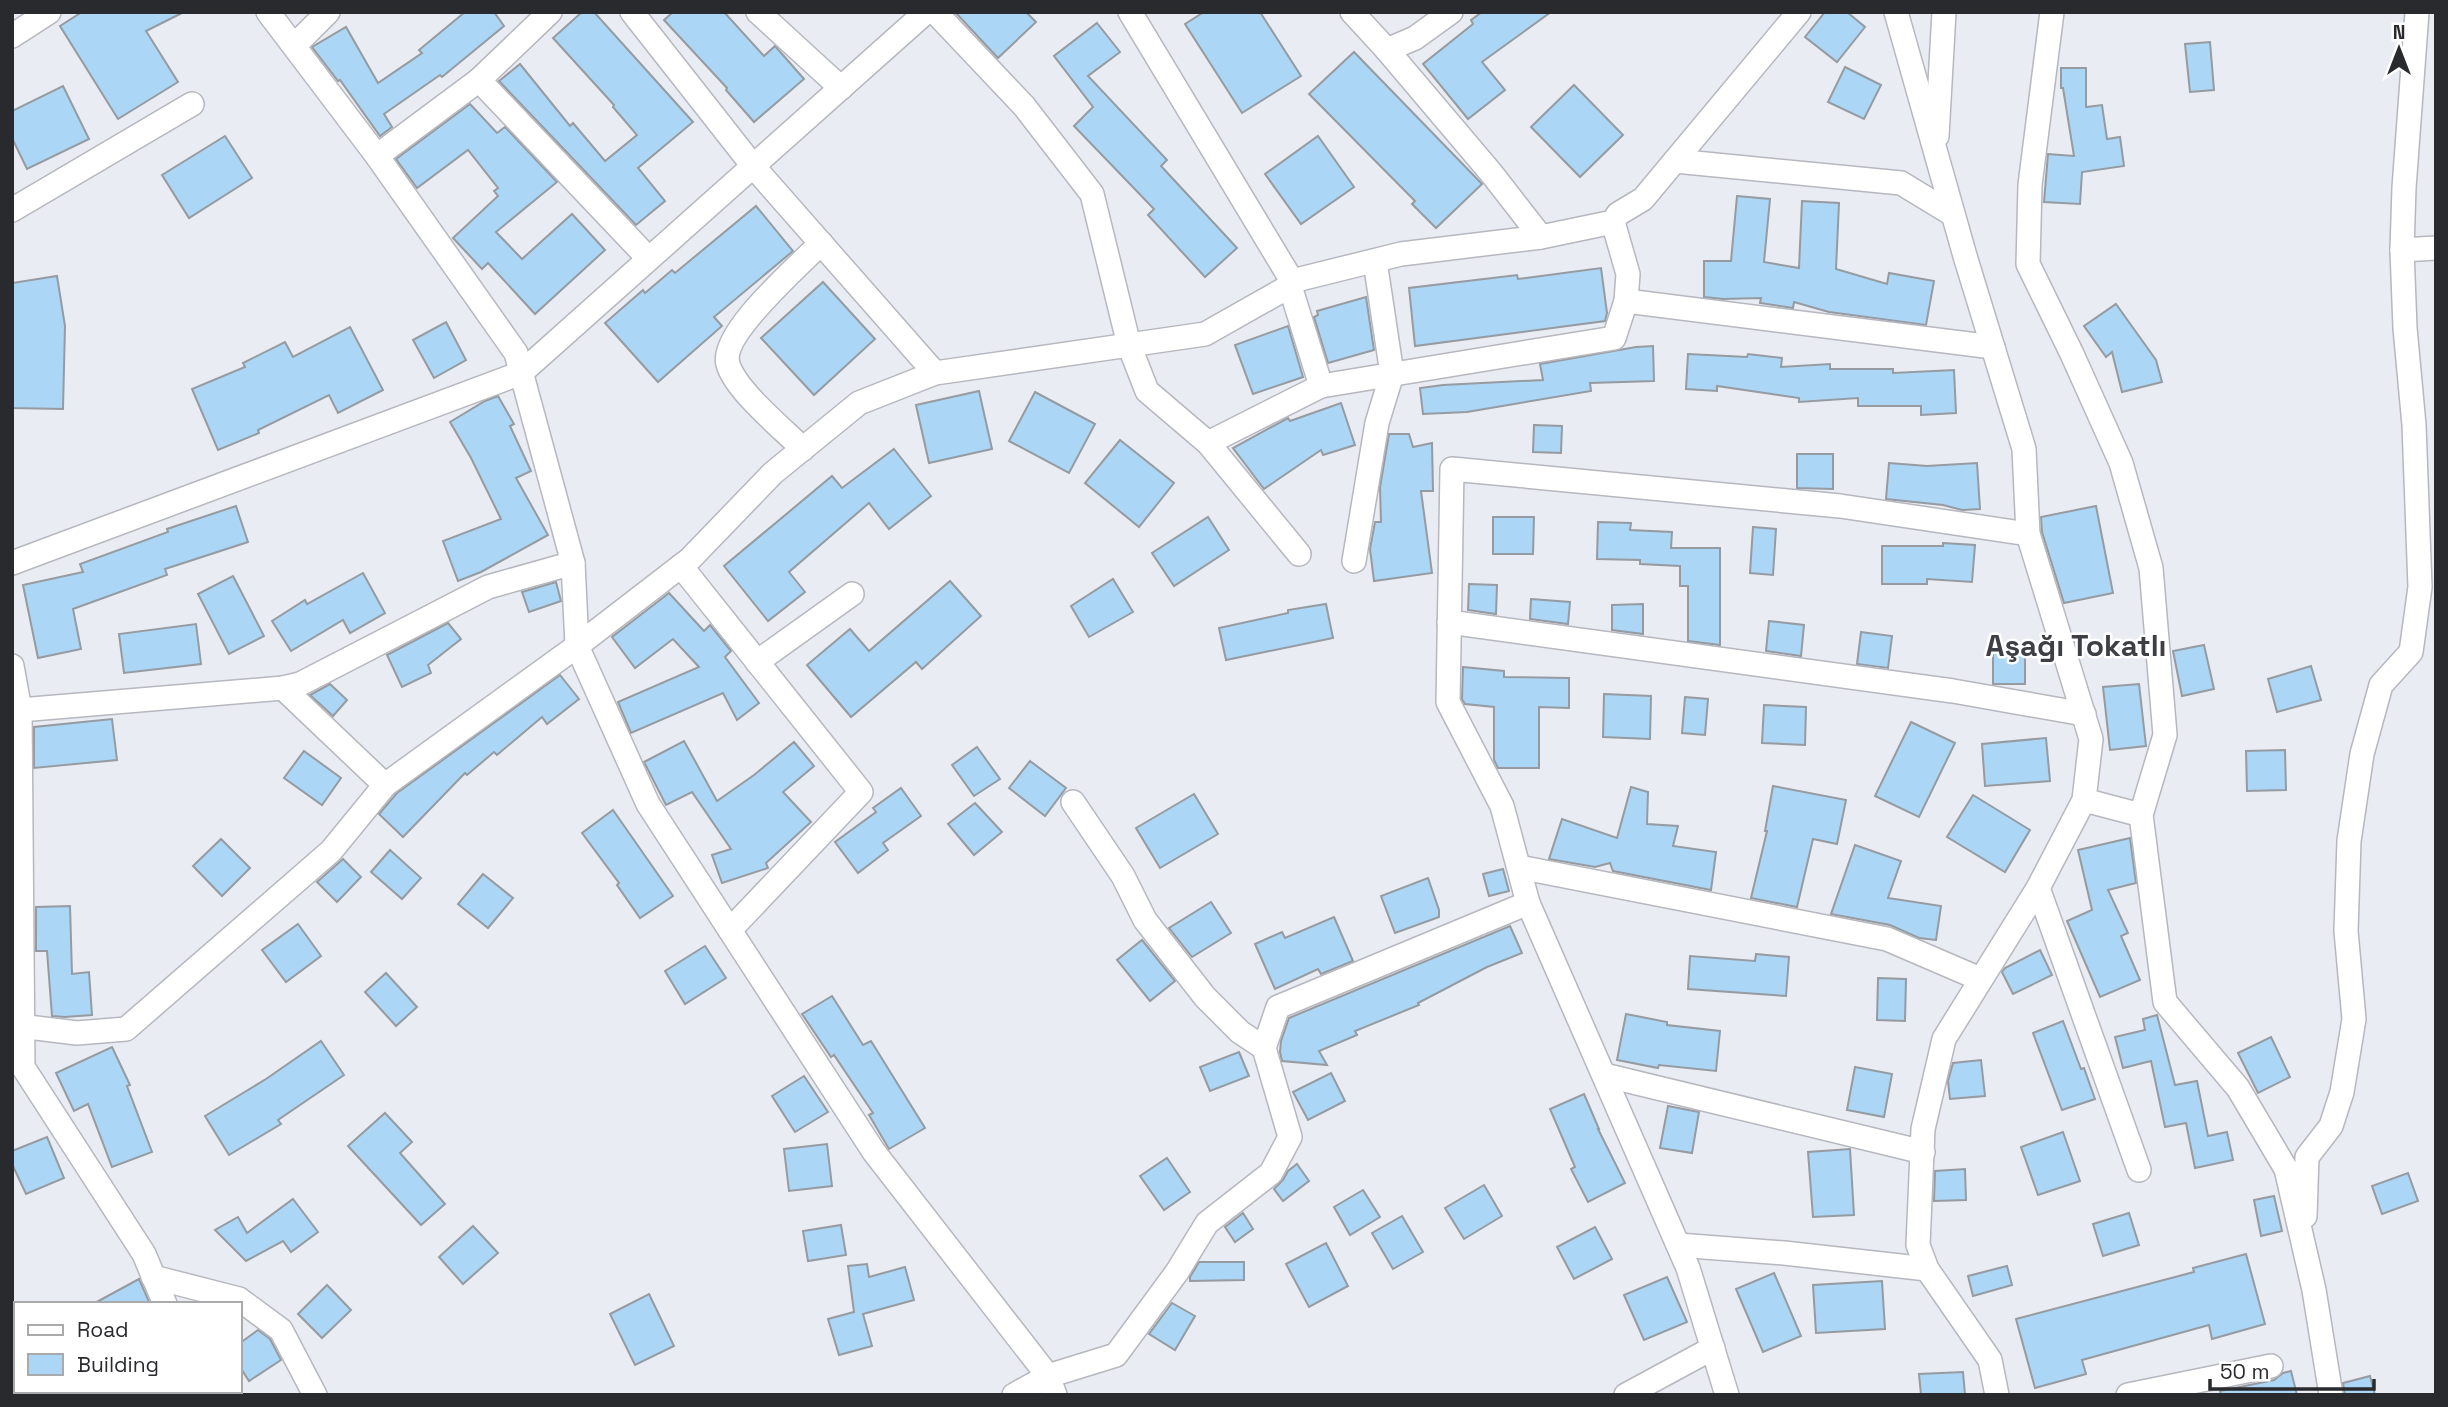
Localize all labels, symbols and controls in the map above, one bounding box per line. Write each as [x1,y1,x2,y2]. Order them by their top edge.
north arrow [2364,14,2434,84]
text: N [2393,20,2405,45]
district label: Aşağı Tokatlı [1985,626,2167,665]
legend [14,1302,242,1393]
text: Road [77,1316,129,1343]
scale bar [2210,1348,2374,1392]
text: Building [77,1351,159,1378]
text: 50 m [2220,1358,2270,1385]

